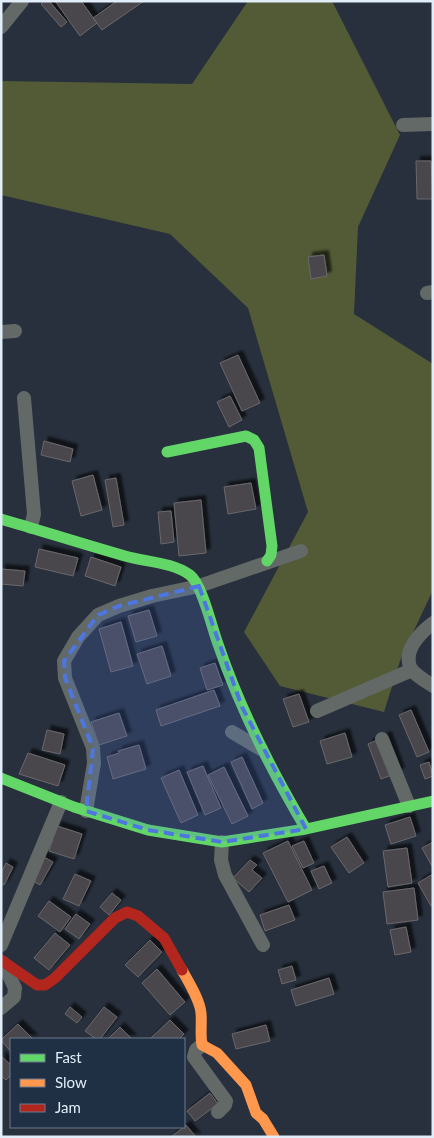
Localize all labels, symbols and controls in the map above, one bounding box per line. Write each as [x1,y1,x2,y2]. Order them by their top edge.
legend [10,1038,185,1128]
text: Fast [55,1048,82,1066]
text: Slow [55,1073,87,1091]
text: Jam [55,1098,81,1116]

